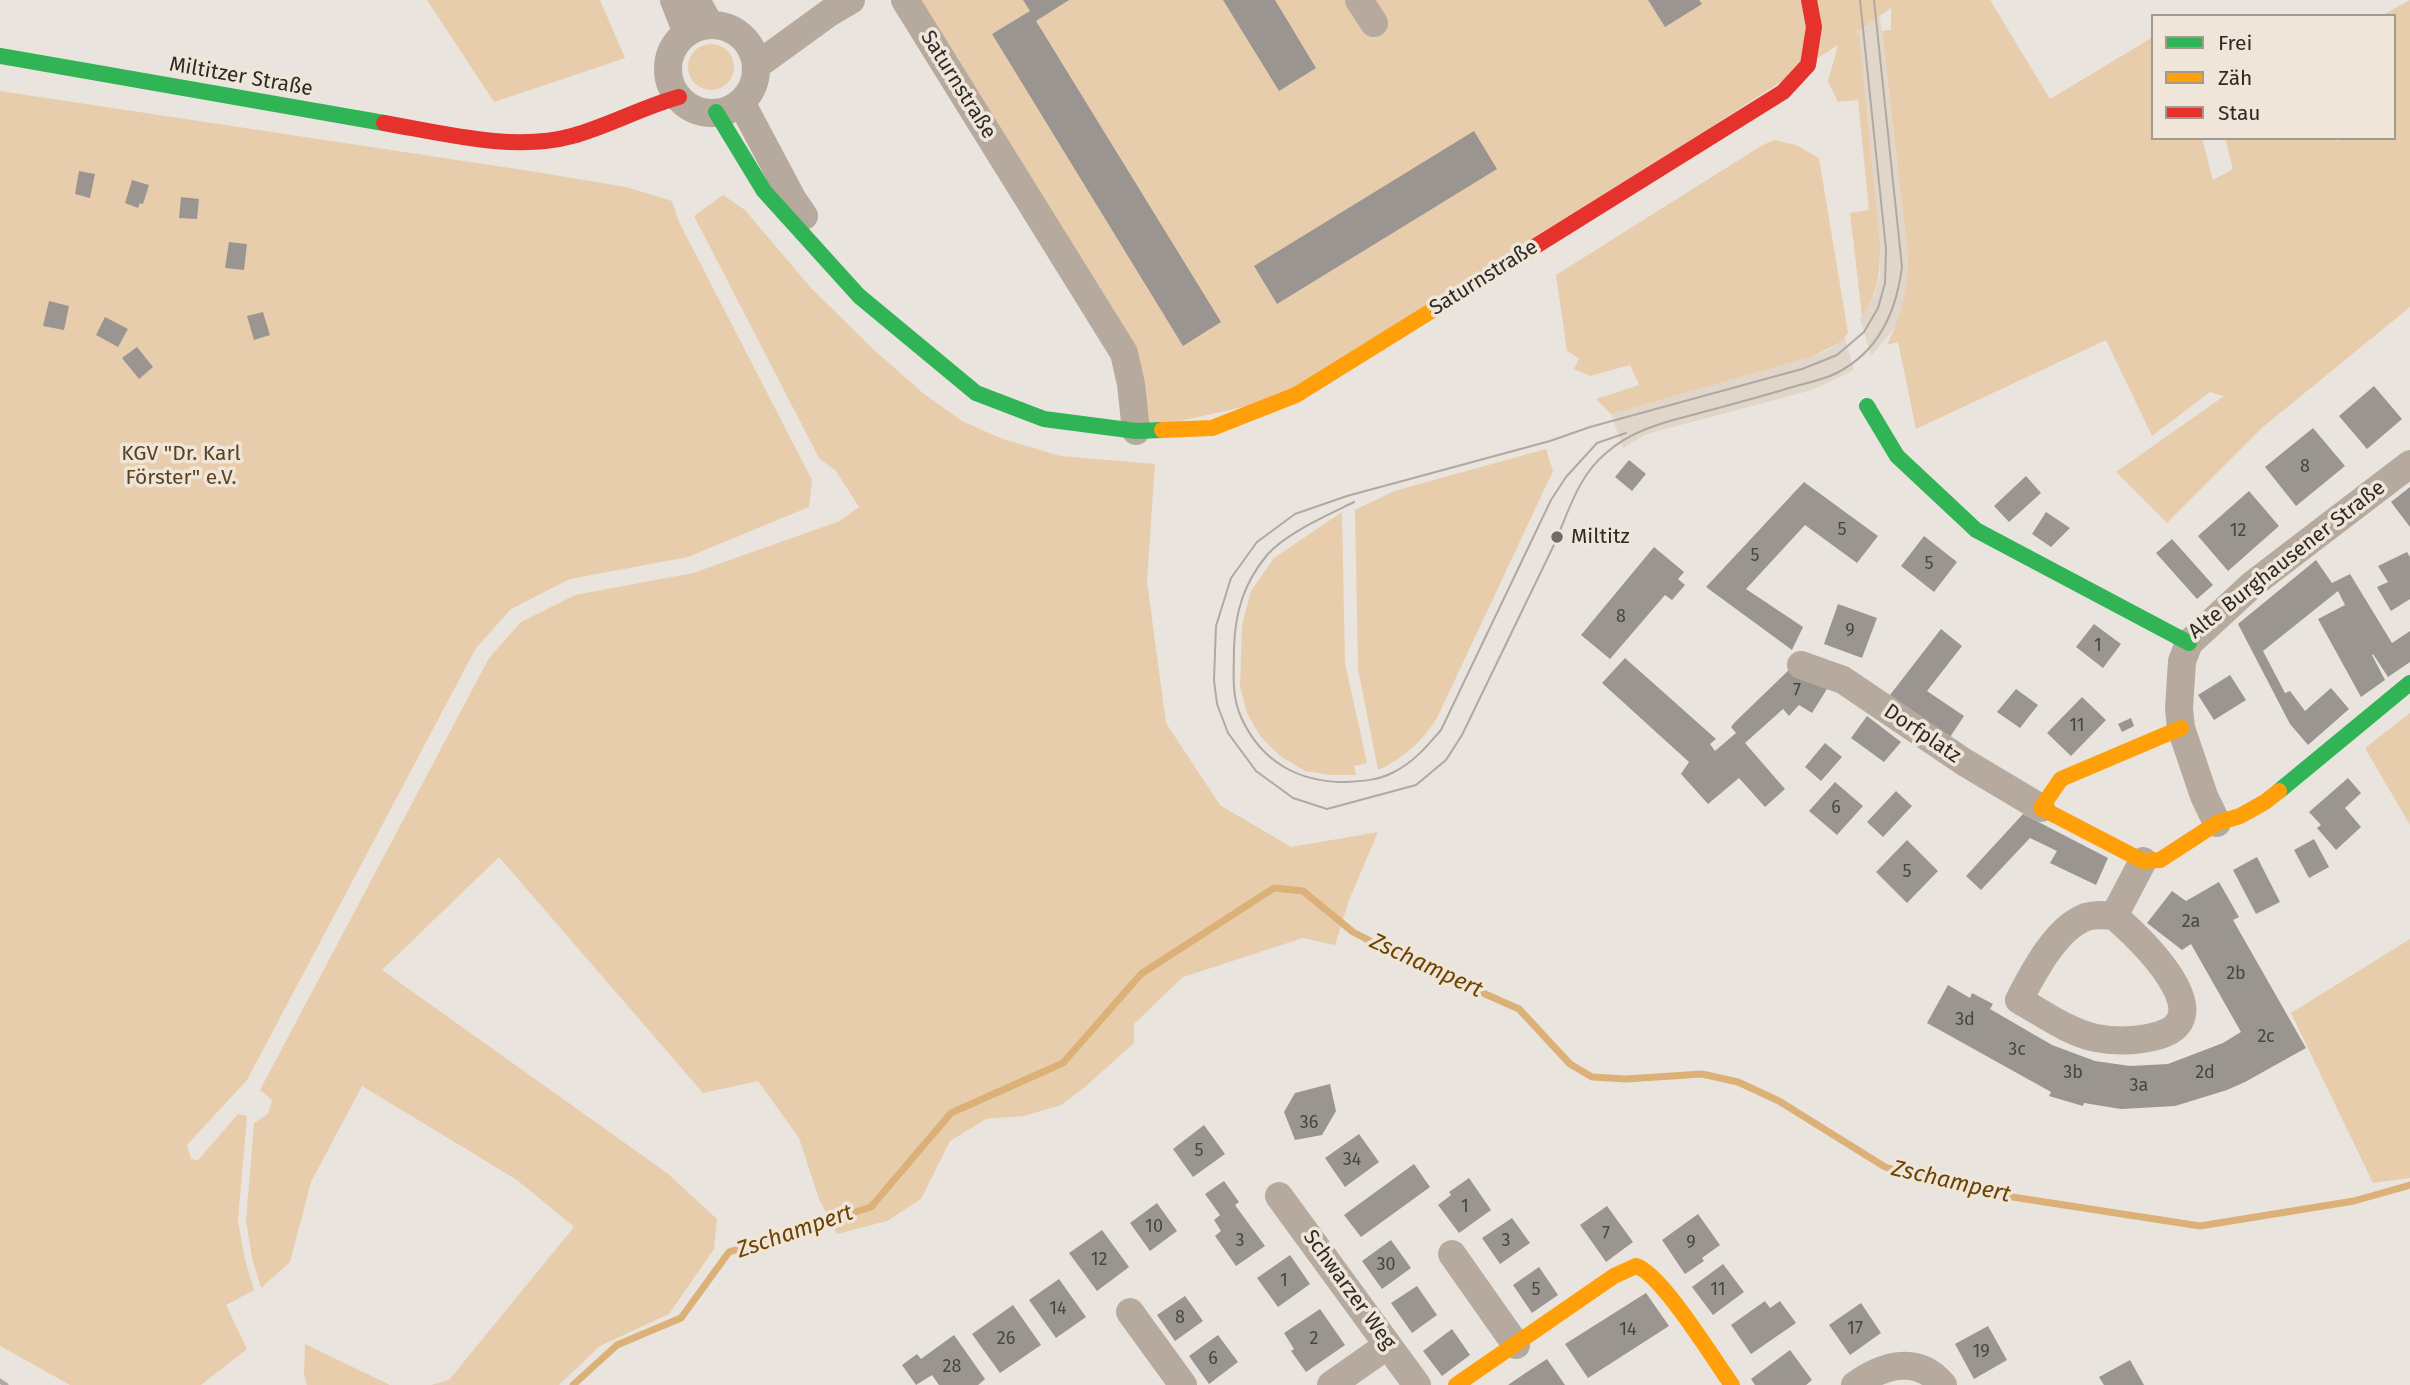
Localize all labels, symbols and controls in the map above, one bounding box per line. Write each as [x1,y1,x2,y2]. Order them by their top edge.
legend [2151,14,2396,140]
street label: Saturnstraße [915,26,1001,144]
text: Frei [2218,30,2252,56]
street label: Miltitzer Straße [167,52,315,102]
text: Zäh [2218,65,2252,91]
text: Stau [2218,100,2261,126]
street label: Saturnstraße [1425,235,1543,321]
park label: KGV "Dr. Karl Förster" e.V. [121,441,241,491]
house number: 8 [2300,456,2310,478]
street label: Alte Burghausener Straße [2184,475,2390,645]
house number: 5 [1837,519,1847,541]
house number: 12 [2230,520,2246,542]
place label: Miltitz [1571,524,1630,550]
marker: Miltitz [1549,529,1565,545]
house number: 5 [1750,545,1760,567]
house number: 5 [1924,553,1934,575]
house number: 8 [1616,606,1626,628]
house number: 9 [1845,620,1855,642]
house number: 1 [2094,635,2102,657]
house number: 7 [1793,680,1801,702]
street label: Dorfplatz [1879,699,1965,769]
house number: 11 [2069,715,2085,737]
house number: 6 [1831,797,1841,819]
house number: 5 [1902,861,1912,883]
house number: 2a [2182,911,2200,933]
water label: Zschampert [1365,928,1487,1004]
house number: 2b [2226,963,2246,985]
house number: 3d [1955,1009,1975,1031]
house number: 2c [2257,1026,2275,1048]
house number: 3c [2008,1039,2026,1061]
house number: 3b [2063,1062,2083,1084]
house number: 2d [2195,1062,2215,1084]
house number: 3a [2130,1075,2148,1097]
house number: 36 [1300,1112,1318,1134]
house number: 5 [1194,1140,1204,1162]
house number: 34 [1343,1149,1361,1171]
water label: Zschampert [1889,1155,2013,1209]
house number: 1 [1461,1196,1469,1218]
water label: Zschampert [733,1199,857,1265]
house number: 10 [1145,1216,1163,1238]
house number: 7 [1602,1223,1610,1245]
street label: Schwarzer Weg [1297,1225,1401,1355]
house number: 3 [1236,1230,1244,1252]
house number: 3 [1502,1230,1510,1252]
house number: 9 [1686,1232,1696,1254]
house number: 12 [1091,1249,1107,1271]
house number: 30 [1376,1254,1396,1276]
house number: 1 [1280,1270,1288,1292]
house number: 5 [1531,1279,1541,1301]
house number: 11 [1710,1279,1726,1301]
house number: 14 [1049,1298,1067,1320]
house number: 8 [1175,1307,1185,1329]
house number: 17 [1847,1318,1863,1340]
house number: 14 [1619,1319,1637,1341]
house number: 26 [997,1328,1015,1350]
house number: 2 [1310,1328,1318,1350]
house number: 19 [1972,1341,1990,1363]
house number: 6 [1208,1348,1218,1370]
house number: 28 [943,1356,961,1378]

